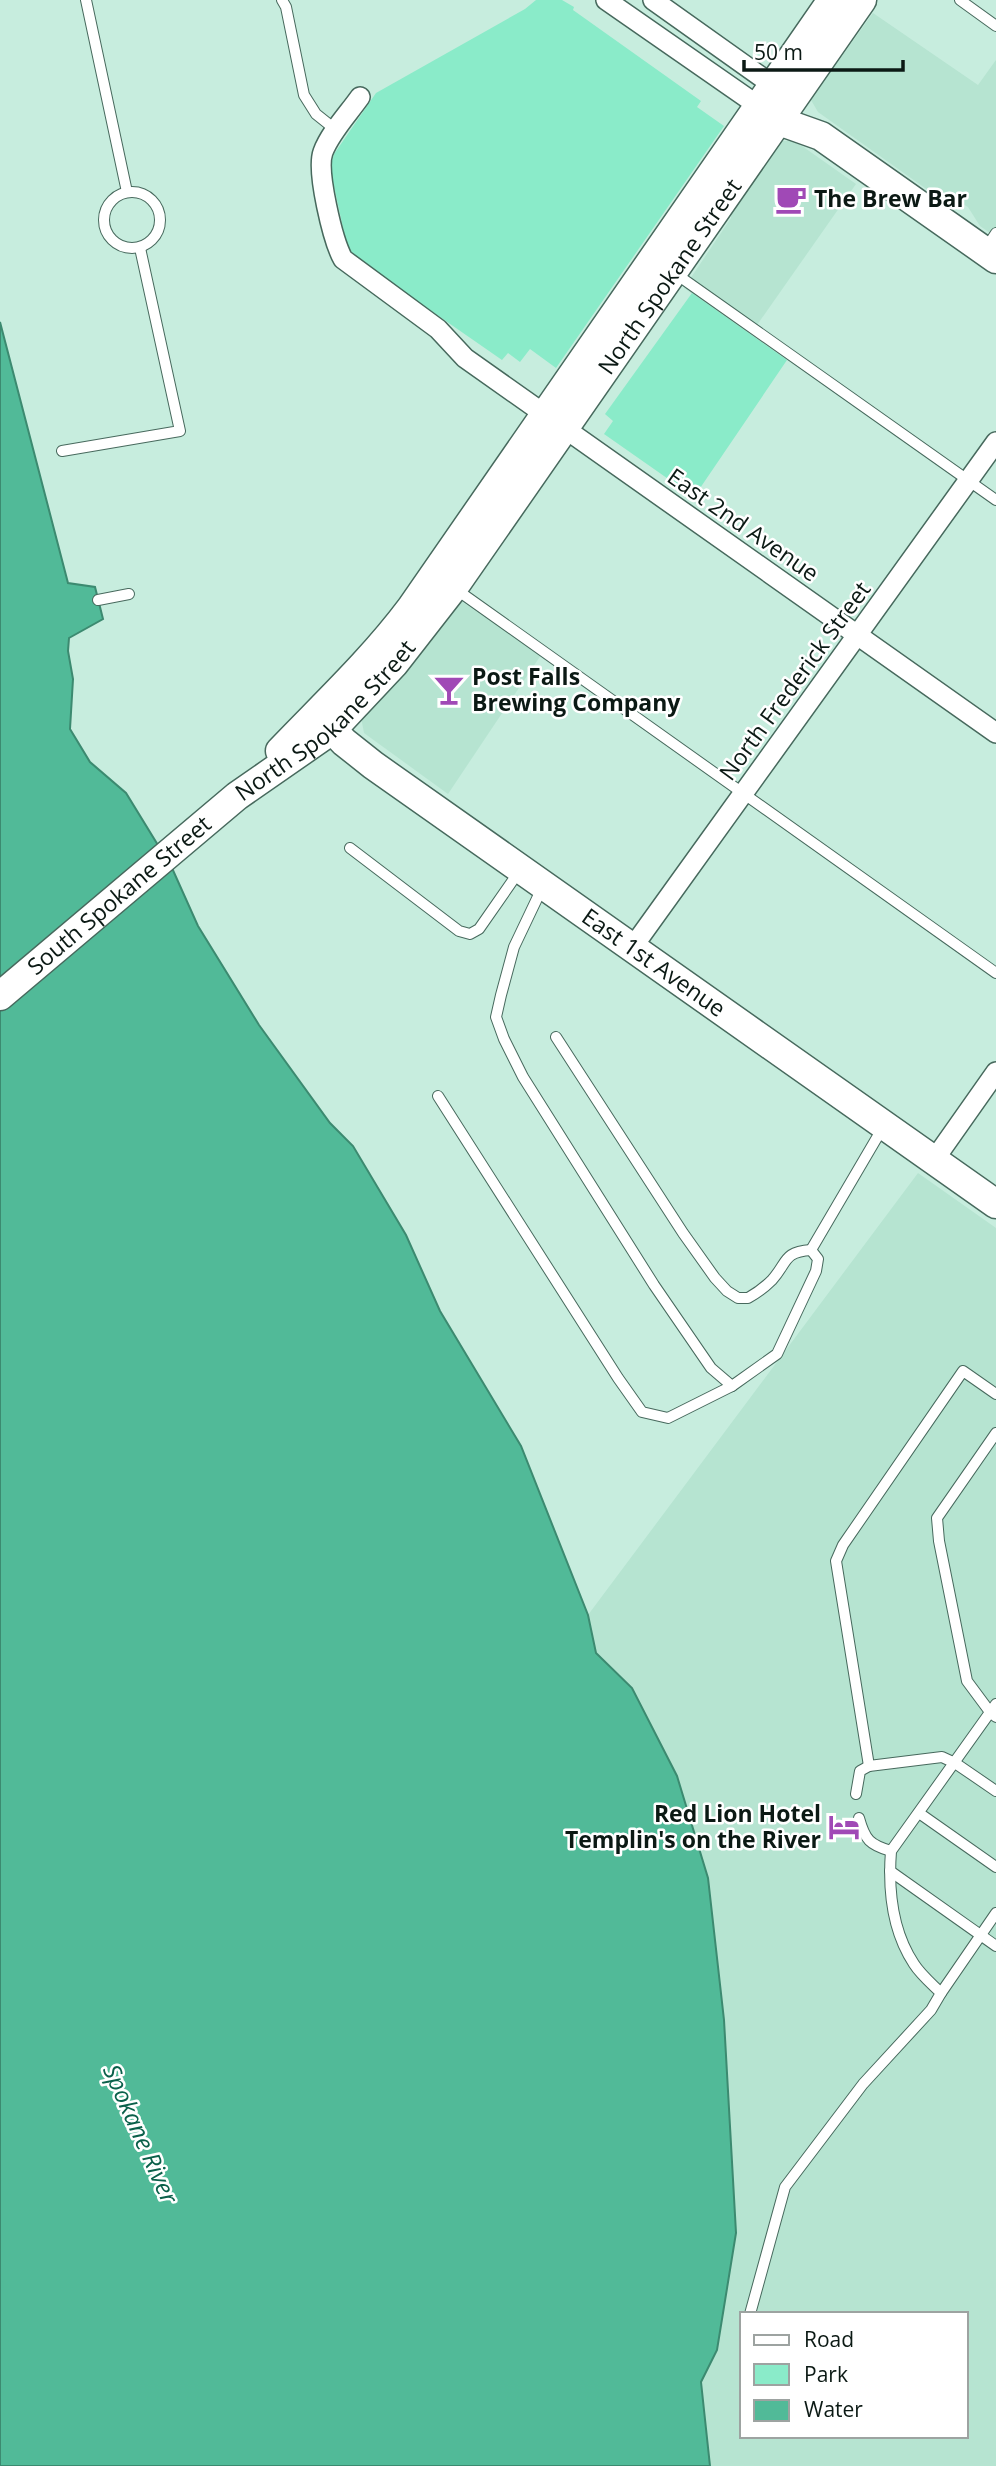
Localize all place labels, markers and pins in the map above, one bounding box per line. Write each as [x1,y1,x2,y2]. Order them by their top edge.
cafe icon: The Brew Bar [774,182,808,216]
place label: The Brew Bar [814,182,967,214]
place label: Post Falls Brewing Company [472,660,681,718]
bar icon: Post Falls Brewing Company [432,673,466,707]
place label: Red Lion Hotel Templin's on the River [565,1797,821,1855]
hotel icon: Red Lion Hotel Templin's on the River [827,1810,861,1844]

